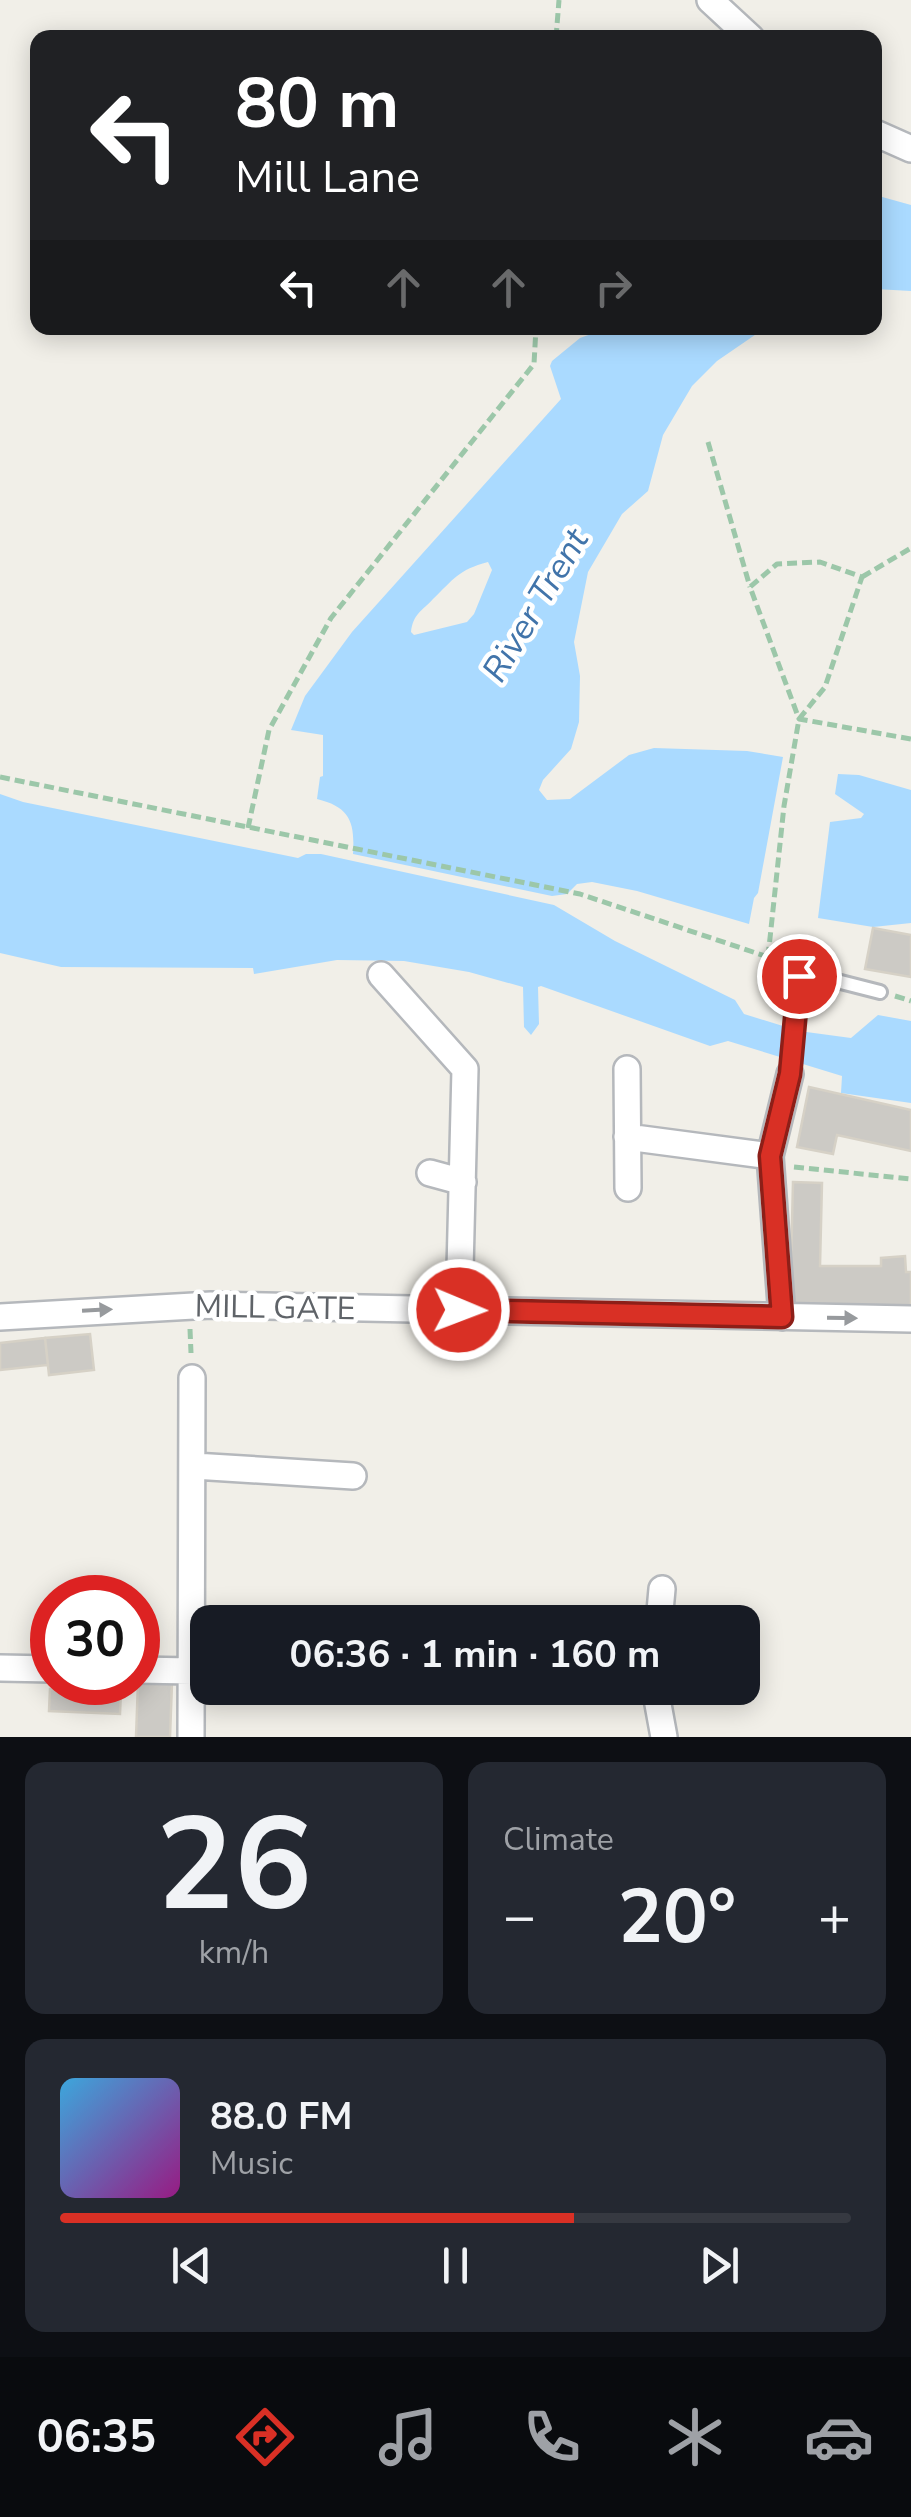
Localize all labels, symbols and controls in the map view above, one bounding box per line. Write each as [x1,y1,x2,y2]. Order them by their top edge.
text: 80 m [235,56,399,152]
icon: left [70,70,200,200]
text: Mill Lane [235,147,420,208]
icon: left [271,260,326,315]
icon: ahead [376,260,431,315]
icon: ahead [481,260,536,315]
icon: right [586,260,641,315]
water label: River Trent [471,518,600,691]
pin [757,934,842,1019]
icon: arrive [772,949,827,1004]
position arrow [407,1258,511,1362]
street label: MILL GATE [194,1285,356,1330]
one-way arrow [82,1302,114,1318]
one-way arrow [826,1310,858,1326]
speed limit sign: 30 [30,1575,160,1705]
text: 06:36 · 1 min · 160 m [290,1629,660,1680]
text: 26 [156,1777,312,1954]
text: Climate [503,1818,614,1861]
text: 20° [618,1866,736,1968]
text: − [503,1879,536,1954]
text: + [818,1879,851,1954]
text: km/h [199,1931,269,1974]
text: 88.0 FM [210,2091,352,2142]
text: Music [210,2142,293,2185]
icon: previous [164,2238,219,2293]
icon: pause [428,2238,483,2293]
icon: next [692,2238,747,2293]
icon: directions [230,2402,300,2472]
icon: music [373,2402,443,2472]
icon: phone [517,2402,587,2472]
icon: climate [660,2402,730,2472]
icon: car [804,2402,874,2472]
text: 06:35 [37,2407,156,2468]

